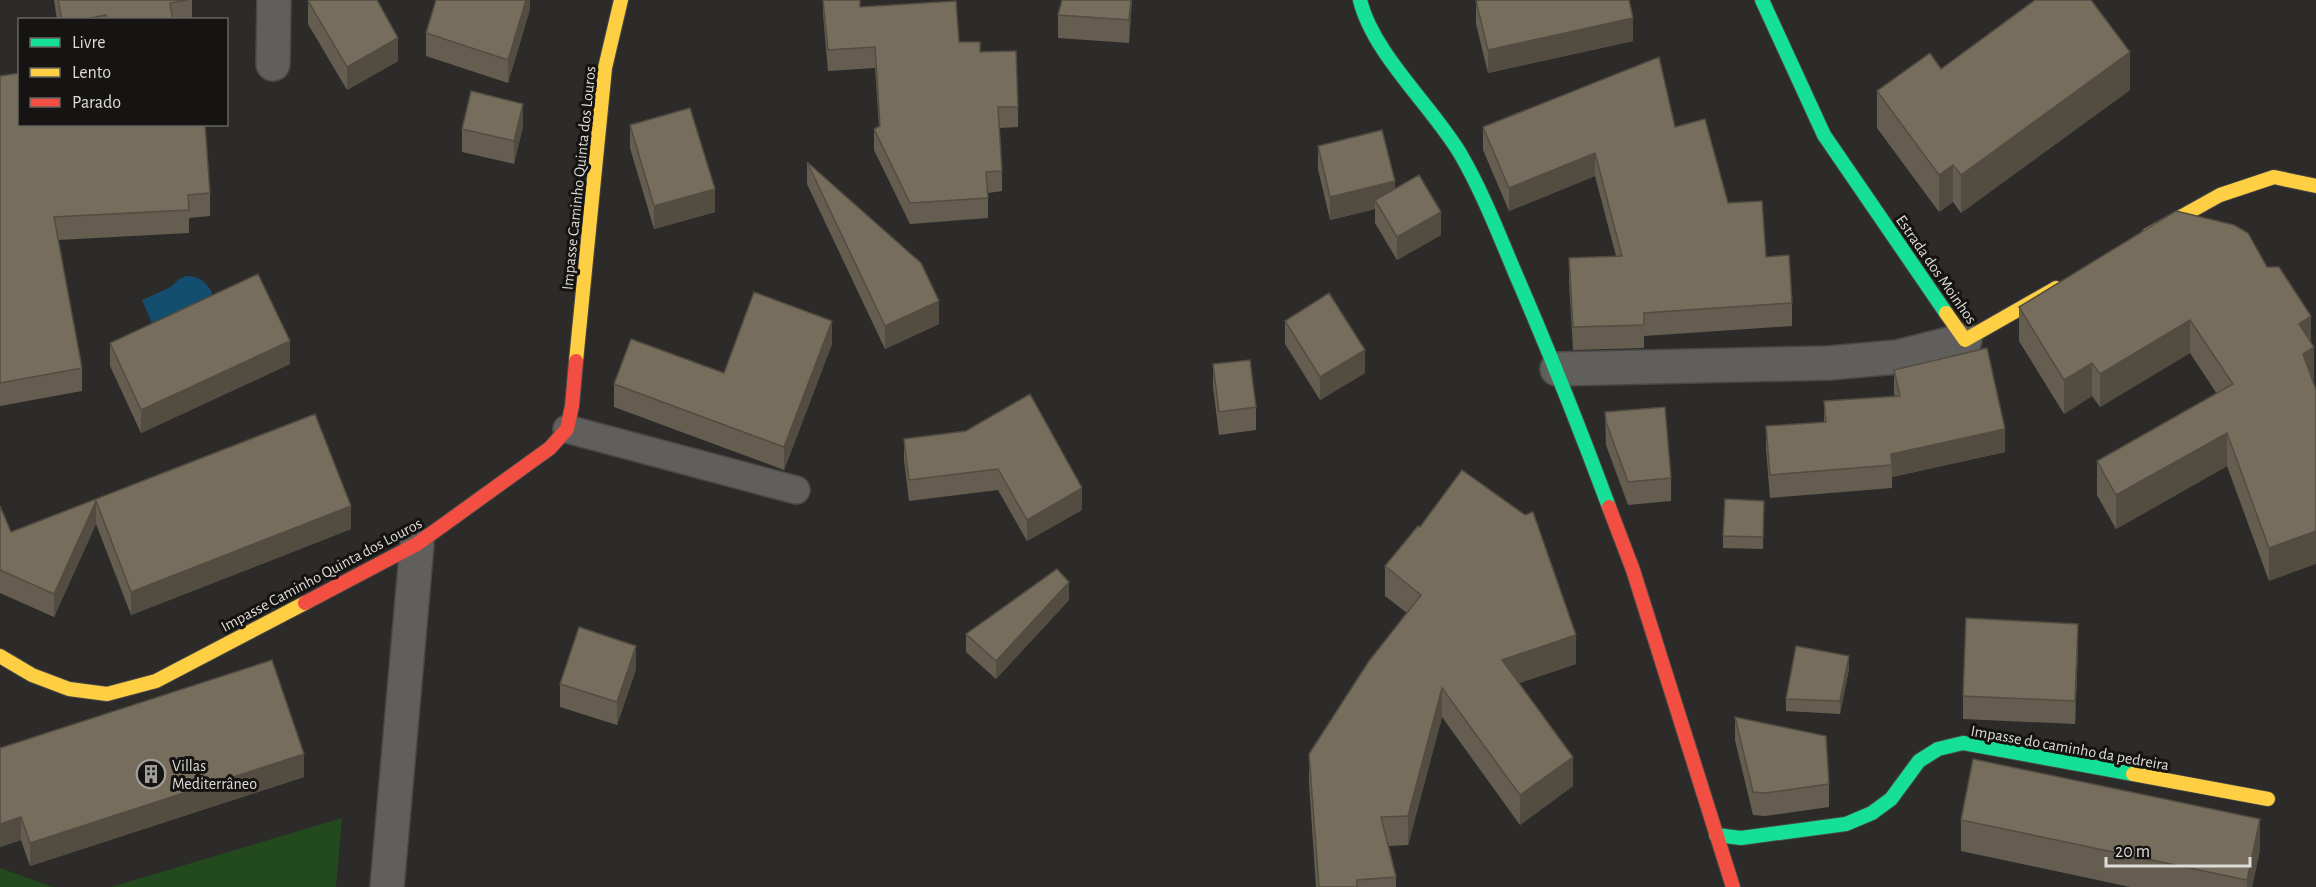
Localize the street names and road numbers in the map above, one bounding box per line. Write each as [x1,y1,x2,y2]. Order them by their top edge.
street label: Impasse Caminho Quinta dos Louros [559,65,600,291]
street label: Estrada dos Moinhos [1893,212,1980,327]
street label: Impasse Caminho Quinta dos Louros [218,515,425,636]
street label: Impasse do caminho da pedreira [1969,723,2170,773]

